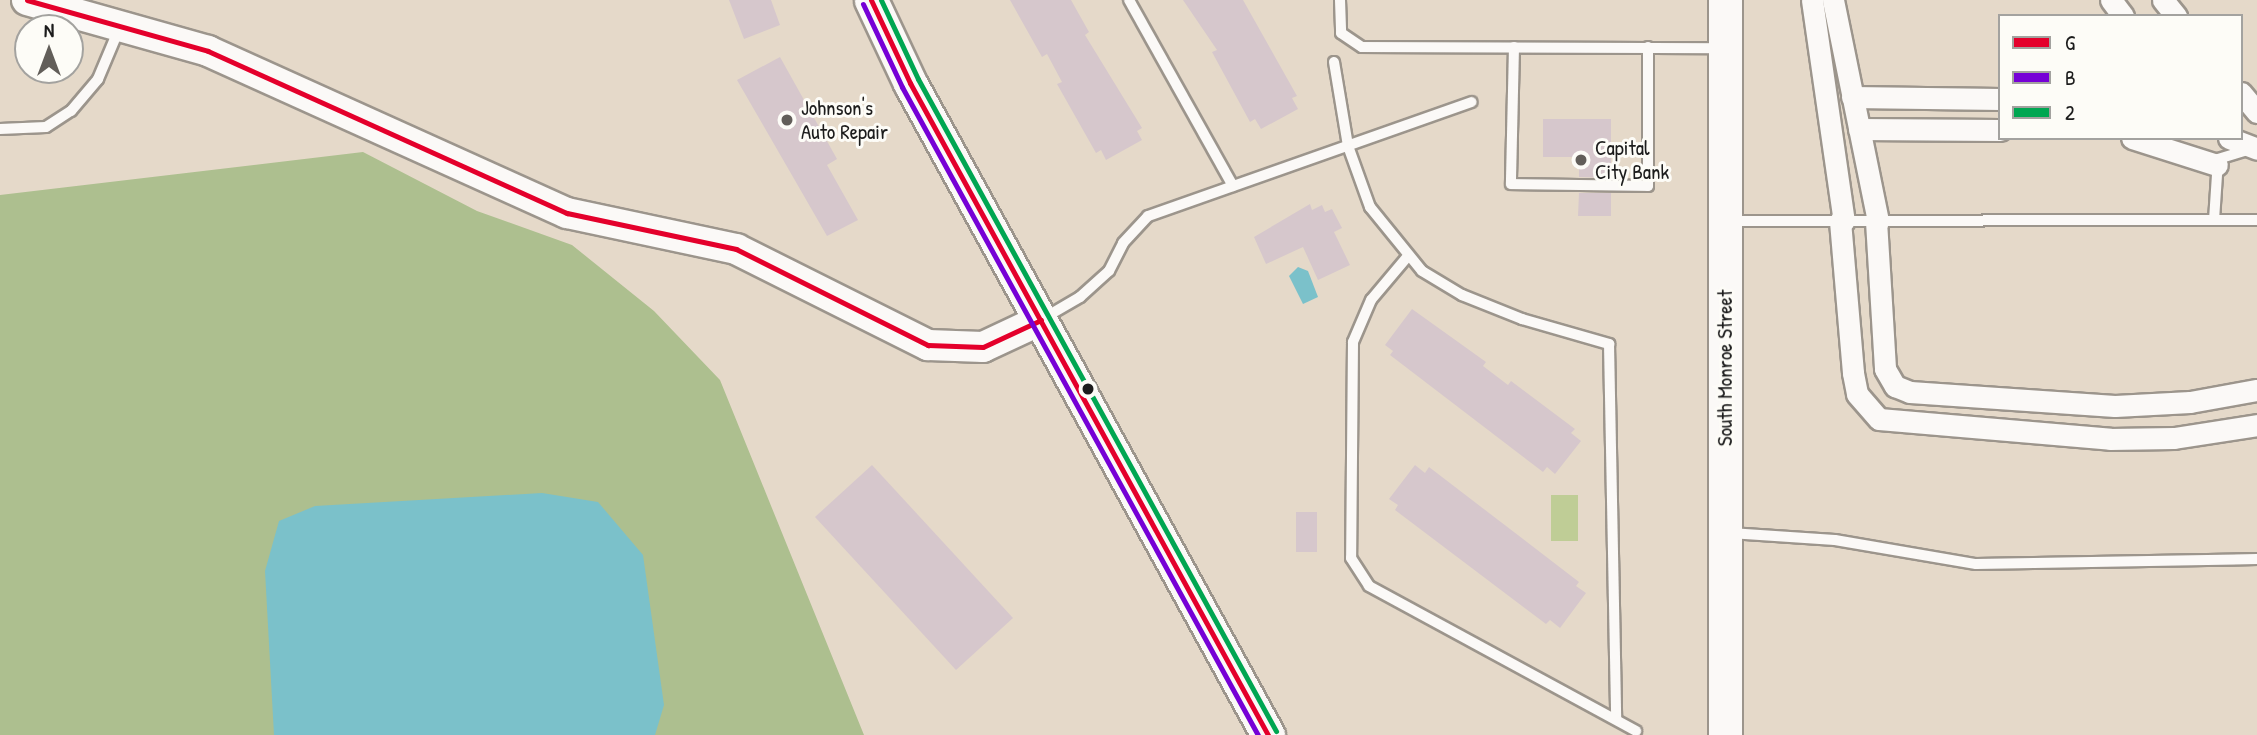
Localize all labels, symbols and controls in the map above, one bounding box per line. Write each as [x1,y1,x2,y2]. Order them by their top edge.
north arrow [14,14,84,84]
legend [1998,14,2243,140]
text: N [44,17,54,43]
text: G [2065,28,2075,57]
text: B [2065,63,2076,92]
place label: Johnson's Auto Repair [801,95,888,145]
text: 2 [2065,98,2075,127]
marker: Johnson's Auto Repair [779,112,795,128]
place label: Capital City Bank [1595,135,1669,185]
marker: Capital City Bank [1573,152,1589,168]
street label: South Monroe Street [1712,290,1738,446]
unlabelled marker [1081,382,1095,396]

